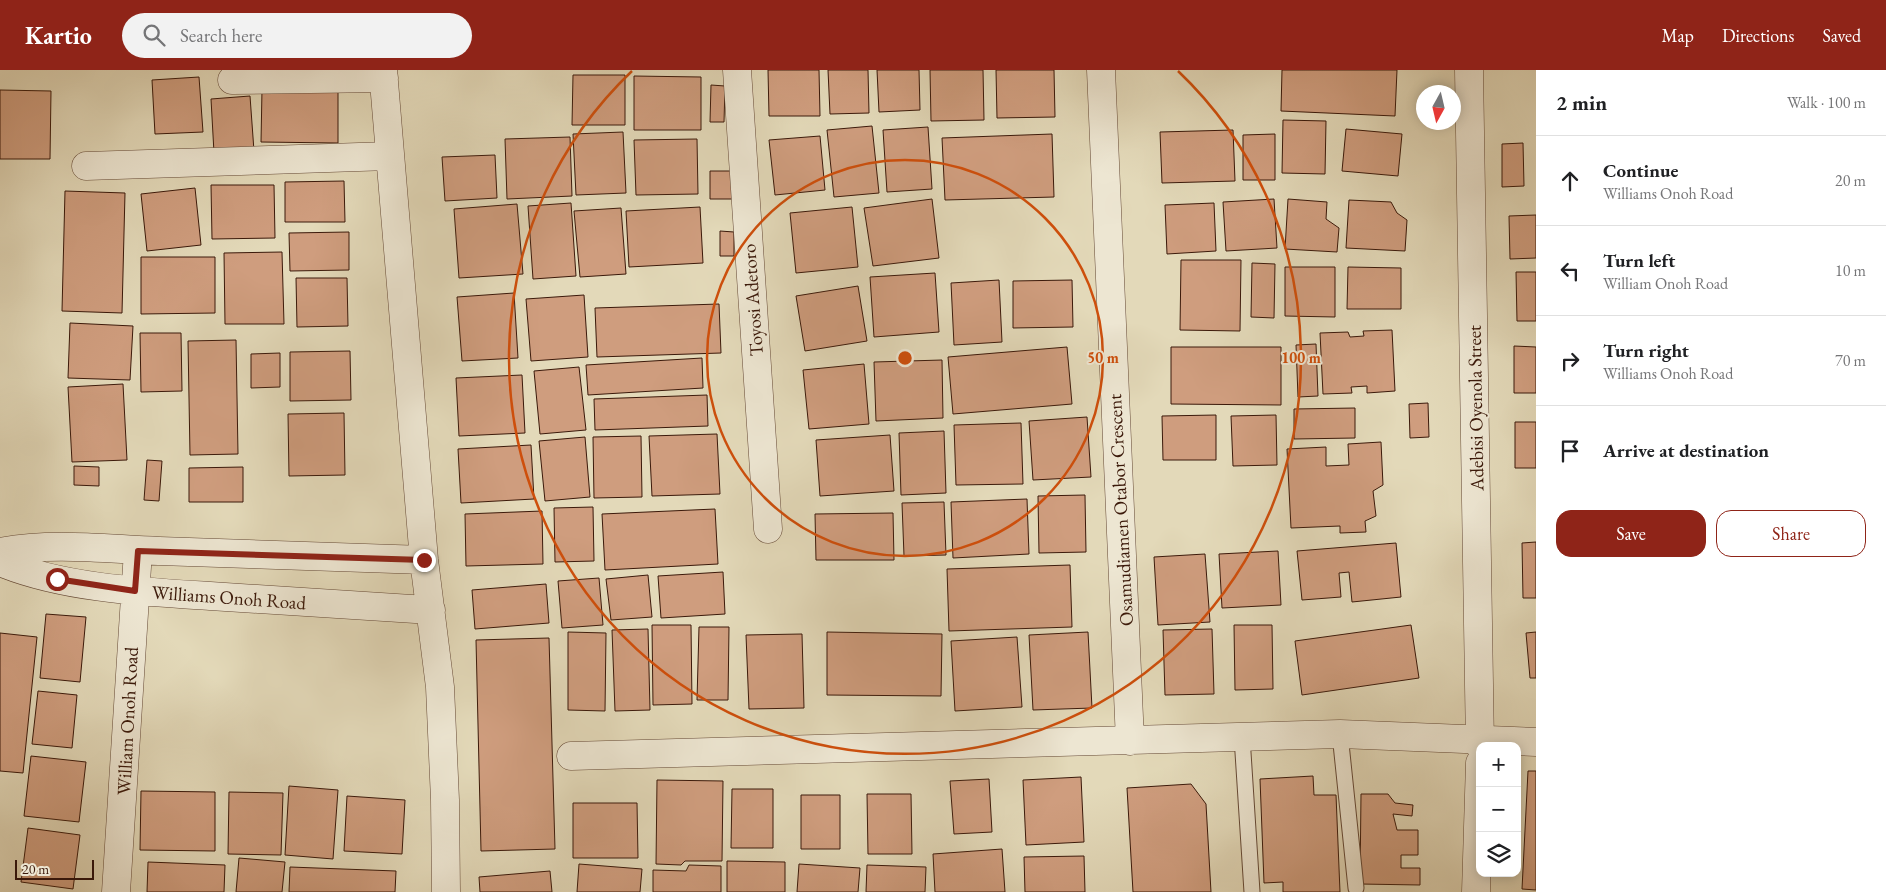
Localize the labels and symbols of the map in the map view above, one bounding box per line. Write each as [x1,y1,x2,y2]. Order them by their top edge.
north arrow [1416,85,1461,130]
street label: Toyosi Adetoro [736,243,769,357]
street label: Adebisi Oyenola Street [1462,325,1489,492]
text: 50 m [1087,348,1119,367]
text: 100 m [1281,348,1321,367]
centre of rings [896,349,914,367]
street label: Osamudiamen Otabor Crescent [1102,393,1139,627]
route end [413,549,436,572]
route start [46,568,69,591]
street label: Williams Onoh Road [151,580,307,615]
street label: William Onoh Road [111,646,144,796]
scale bar [15,857,94,880]

